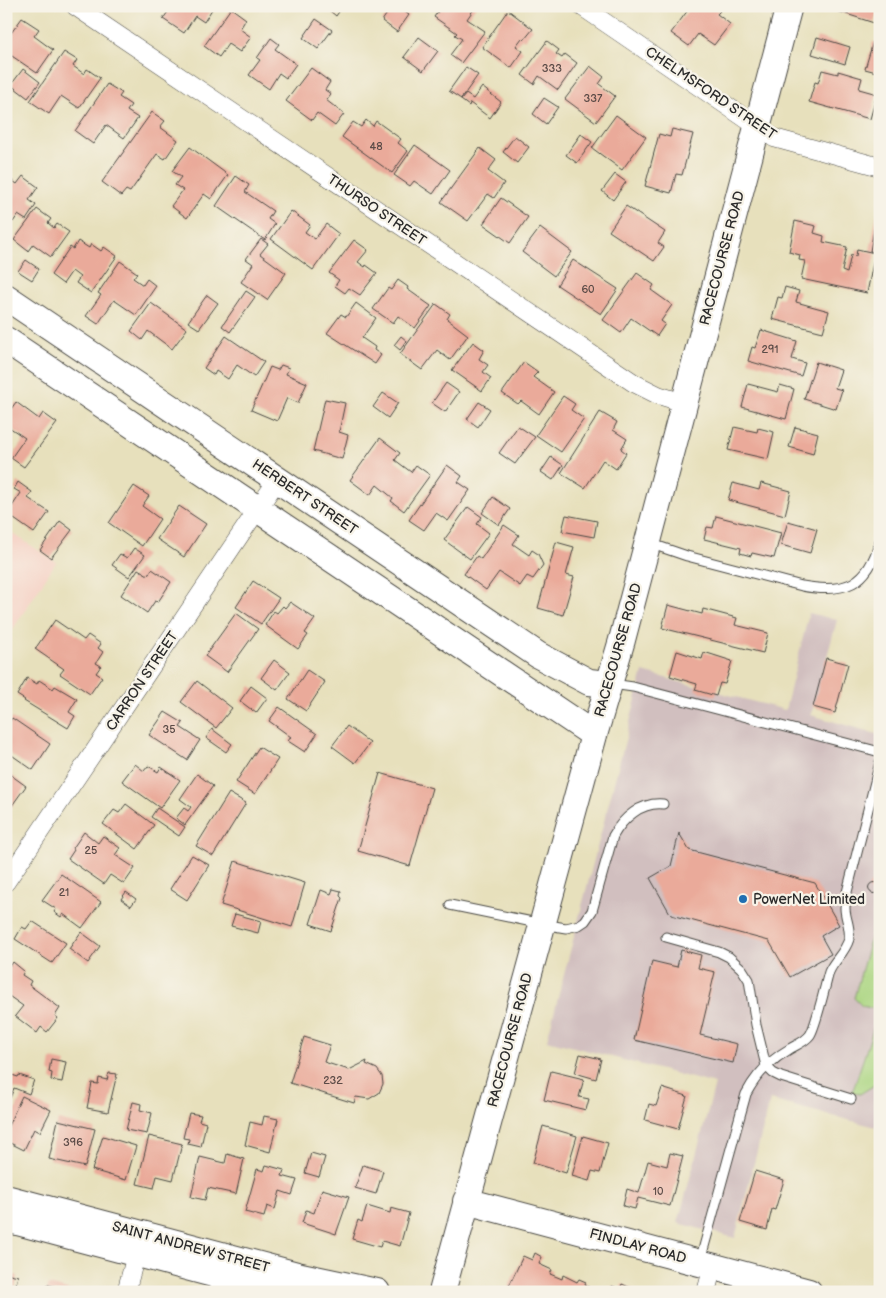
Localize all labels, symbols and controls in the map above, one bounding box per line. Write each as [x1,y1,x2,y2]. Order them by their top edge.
street label: CHELMSFORD STREET [642,43,780,143]
house number: 333 [542,62,562,75]
house number: 337 [584,92,603,105]
house number: 48 [369,140,383,153]
street label: THURSO STREET [325,171,430,250]
street label: RACECOURSE ROAD [696,189,748,327]
house number: 60 [581,283,595,296]
house number: 291 [761,343,779,356]
street label: HERBERT STREET [249,455,361,539]
street label: RACECOURSE ROAD [591,581,645,719]
street label: CARRON STREET [102,627,182,734]
house number: 35 [162,723,176,736]
house number: 25 [85,844,97,857]
house number: 21 [59,886,69,899]
place label: PowerNet Limited [753,891,865,908]
marker: PowerNet Limited [737,893,749,905]
street label: RACECOURSE ROAD [484,971,536,1109]
house number: 232 [323,1074,343,1087]
house number: 396 [63,1136,83,1149]
house number: 10 [653,1185,664,1198]
street label: SAINT ANDREW STREET [110,1218,272,1276]
street label: FINDLAY ROAD [588,1225,688,1267]

